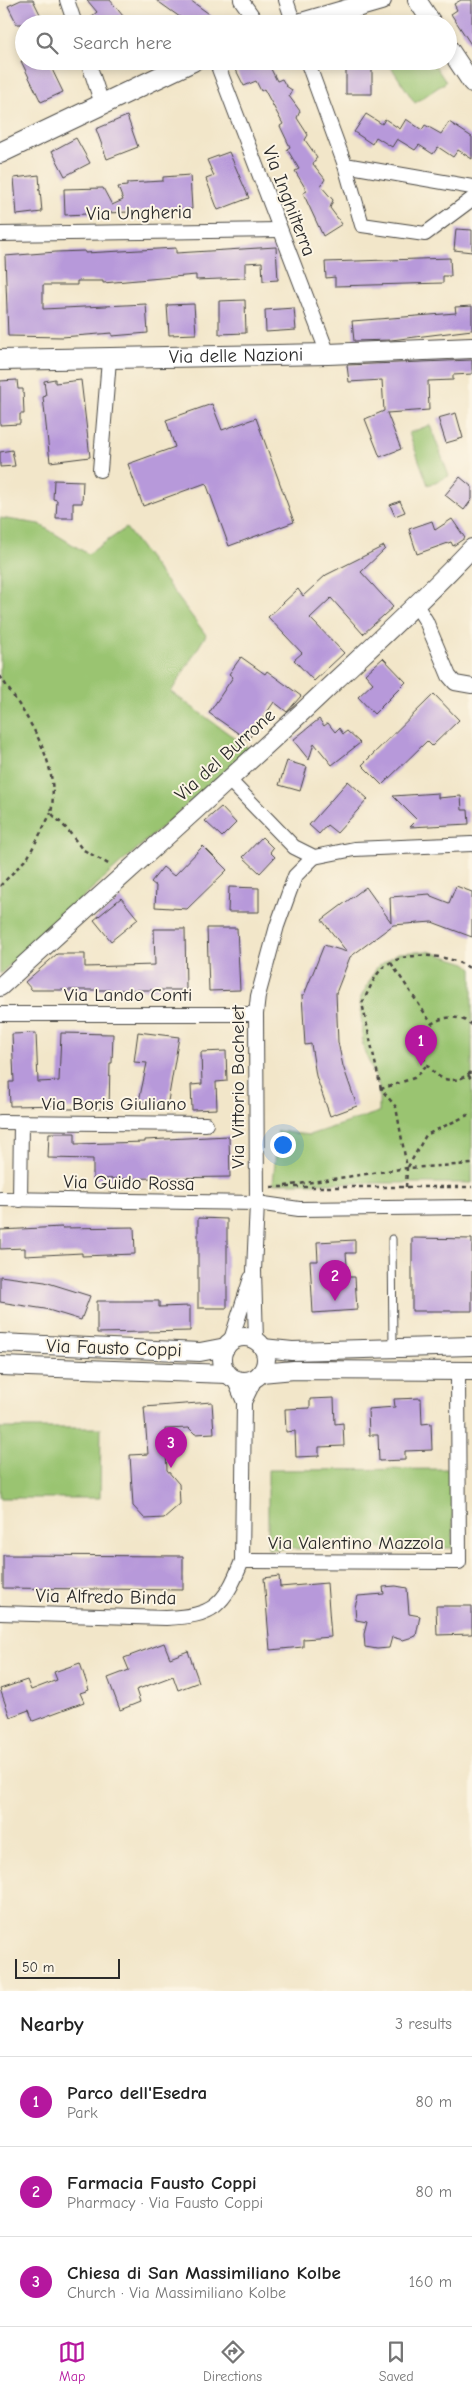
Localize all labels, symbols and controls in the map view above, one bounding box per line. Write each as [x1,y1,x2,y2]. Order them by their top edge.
search box [15,15,457,70]
icon: search [33,29,61,57]
text: Search here [73,32,172,54]
street label: Via Inghilterra [258,143,320,259]
street label: Via Ungheria [86,201,192,225]
street label: Via delle Nazioni [169,343,303,368]
street label: Via del Burrone [170,704,280,806]
street label: Via Lando Conti [64,984,192,1006]
street label: Via Vittorio Bachelet [227,1005,249,1169]
pin: 1 [405,1025,437,1066]
street label: Via Boris Giuliano [41,1093,187,1115]
your location [270,1132,296,1158]
street label: Via Guido Rossa [63,1171,195,1195]
pin: 2 [319,1260,351,1301]
street label: Via Fausto Coppi [46,1335,182,1361]
pin: 3 [155,1427,187,1468]
street label: Via Valentino Mazzola [268,1532,444,1554]
street label: Via Alfredo Binda [35,1585,177,1609]
scale bar [15,1956,120,1979]
text: 50 m [22,1959,54,1976]
text: Nearby [20,2012,84,2036]
text: 3 results [395,2015,452,2033]
text: Parco dell'Esedra [67,2082,207,2104]
text: 1 [33,2093,39,2111]
text: 80 m [415,2093,452,2111]
text: Park [67,2104,98,2122]
text: Farmacia Fausto Coppi [67,2172,257,2194]
text: 2 [32,2183,40,2201]
text: 80 m [415,2183,452,2201]
text: Pharmacy · Via Fausto Coppi [67,2194,263,2212]
text: Chiesa di San Massimiliano Kolbe [67,2262,341,2284]
text: 3 [32,2273,40,2291]
text: 160 m [409,2273,452,2291]
text: Church · Via Massimiliano Kolbe [67,2284,286,2302]
tab: Map [58,2338,86,2385]
tab: Directions [203,2338,262,2385]
tab: Saved [379,2338,414,2385]

